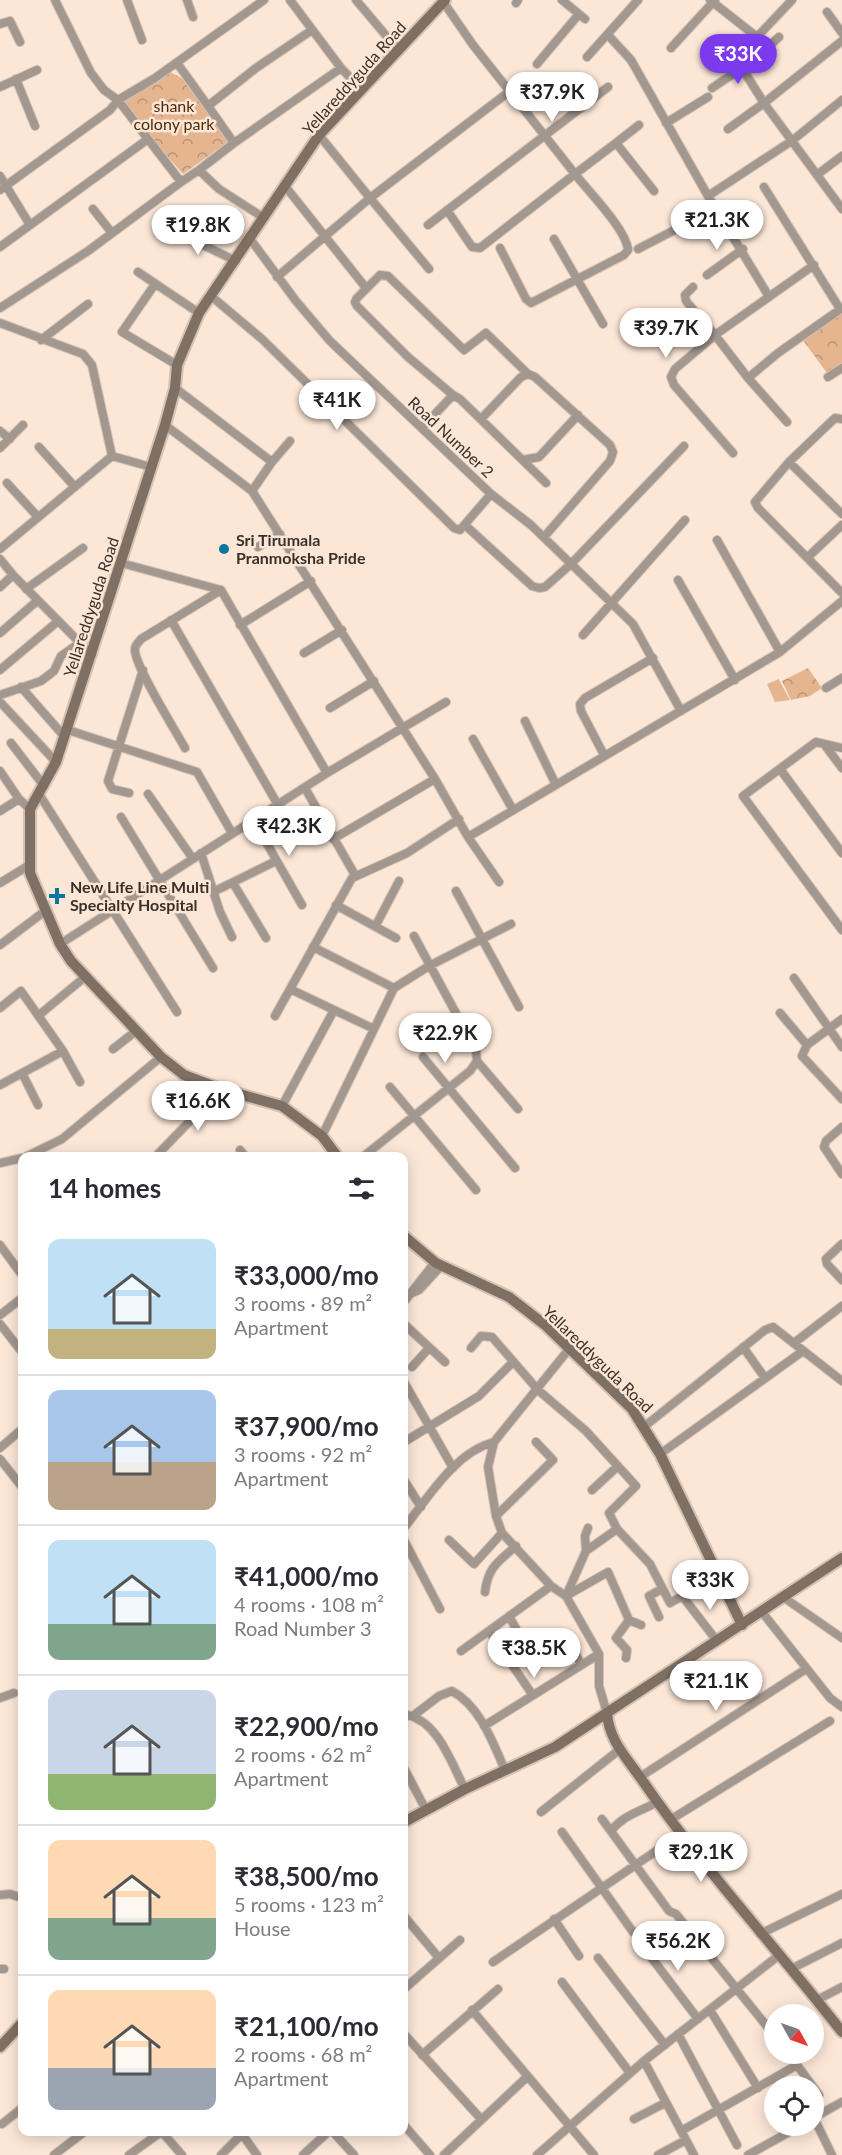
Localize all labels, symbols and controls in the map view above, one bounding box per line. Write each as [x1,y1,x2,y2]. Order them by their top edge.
street label: Yellareddyguda Road [298,17,409,138]
pin: ₹33K [702,34,774,85]
text: ₹33K [714,41,762,65]
pin: ₹37.9K [503,72,601,123]
text: ₹37.9K [520,79,584,103]
park label: shank colony park [134,96,215,133]
pin: ₹21.3K [668,200,766,251]
pin: ₹19.8K [149,205,247,256]
text: ₹21.3K [685,207,749,231]
text: ₹19.8K [166,212,230,236]
pin: ₹39.7K [617,308,715,359]
text: ₹39.7K [634,315,698,339]
pin: ₹41K [301,380,373,431]
text: ₹41K [313,387,361,411]
street label: Road Number 2 [405,392,498,481]
place label: Sri Tirumala Pranmoksha Pride [236,530,366,567]
street label: Yellareddyguda Road [59,535,122,679]
marker: Sri Tirumala Pranmoksha Pride [217,542,231,556]
pin: ₹42.3K [240,806,338,857]
text: ₹42.3K [257,813,321,837]
place label: New Life Line Multi Specialty Hospital [70,877,209,914]
marker: New Life Line Multi Specialty Hospital [48,887,66,905]
pin: ₹22.9K [396,1013,494,1064]
text: ₹22.9K [413,1020,477,1044]
pin: ₹16.6K [149,1081,247,1132]
text: ₹16.6K [166,1088,230,1112]
text: 14 homes [48,1172,161,1204]
icon: filters [345,1172,378,1205]
text: ₹33,000/mo [234,1259,379,1291]
icon: home [96,1263,168,1335]
text: 3 rooms · 89 m² [234,1291,372,1315]
street label: Yellareddyguda Road [539,1301,657,1416]
text: Apartment [234,1315,328,1339]
text: ₹37,900/mo [234,1410,379,1442]
icon: home [96,1414,168,1486]
text: 3 rooms · 92 m² [234,1442,372,1466]
text: Apartment [234,1466,328,1490]
text: ₹41,000/mo [234,1560,379,1592]
pin: ₹33K [674,1560,746,1611]
icon: home [96,1564,168,1636]
text: ₹33K [686,1567,734,1591]
text: 4 rooms · 108 m² [234,1592,384,1616]
text: Road Number 3 [234,1616,372,1640]
pin: ₹38.5K [485,1628,583,1679]
text: ₹38.5K [502,1635,566,1659]
pin: ₹21.1K [667,1661,765,1712]
text: ₹21.1K [684,1668,748,1692]
text: ₹22,900/mo [234,1710,379,1742]
icon: home [96,1714,168,1786]
text: 2 rooms · 62 m² [234,1742,372,1766]
text: Apartment [234,1766,328,1790]
pin: ₹29.1K [652,1832,750,1883]
text: ₹29.1K [669,1839,733,1863]
text: ₹38,500/mo [234,1860,379,1892]
icon: home [96,1864,168,1936]
text: 5 rooms · 123 m² [234,1892,384,1916]
text: House [234,1916,291,1940]
pin: ₹56.2K [629,1921,727,1972]
text: ₹56.2K [646,1928,710,1952]
north arrow [764,2004,824,2064]
map controls [764,2004,824,2136]
text: ₹21,100/mo [234,2010,379,2042]
icon: home [96,2014,168,2086]
text: 2 rooms · 68 m² [234,2042,372,2066]
text: Apartment [234,2066,328,2090]
button: locate [764,2076,824,2136]

